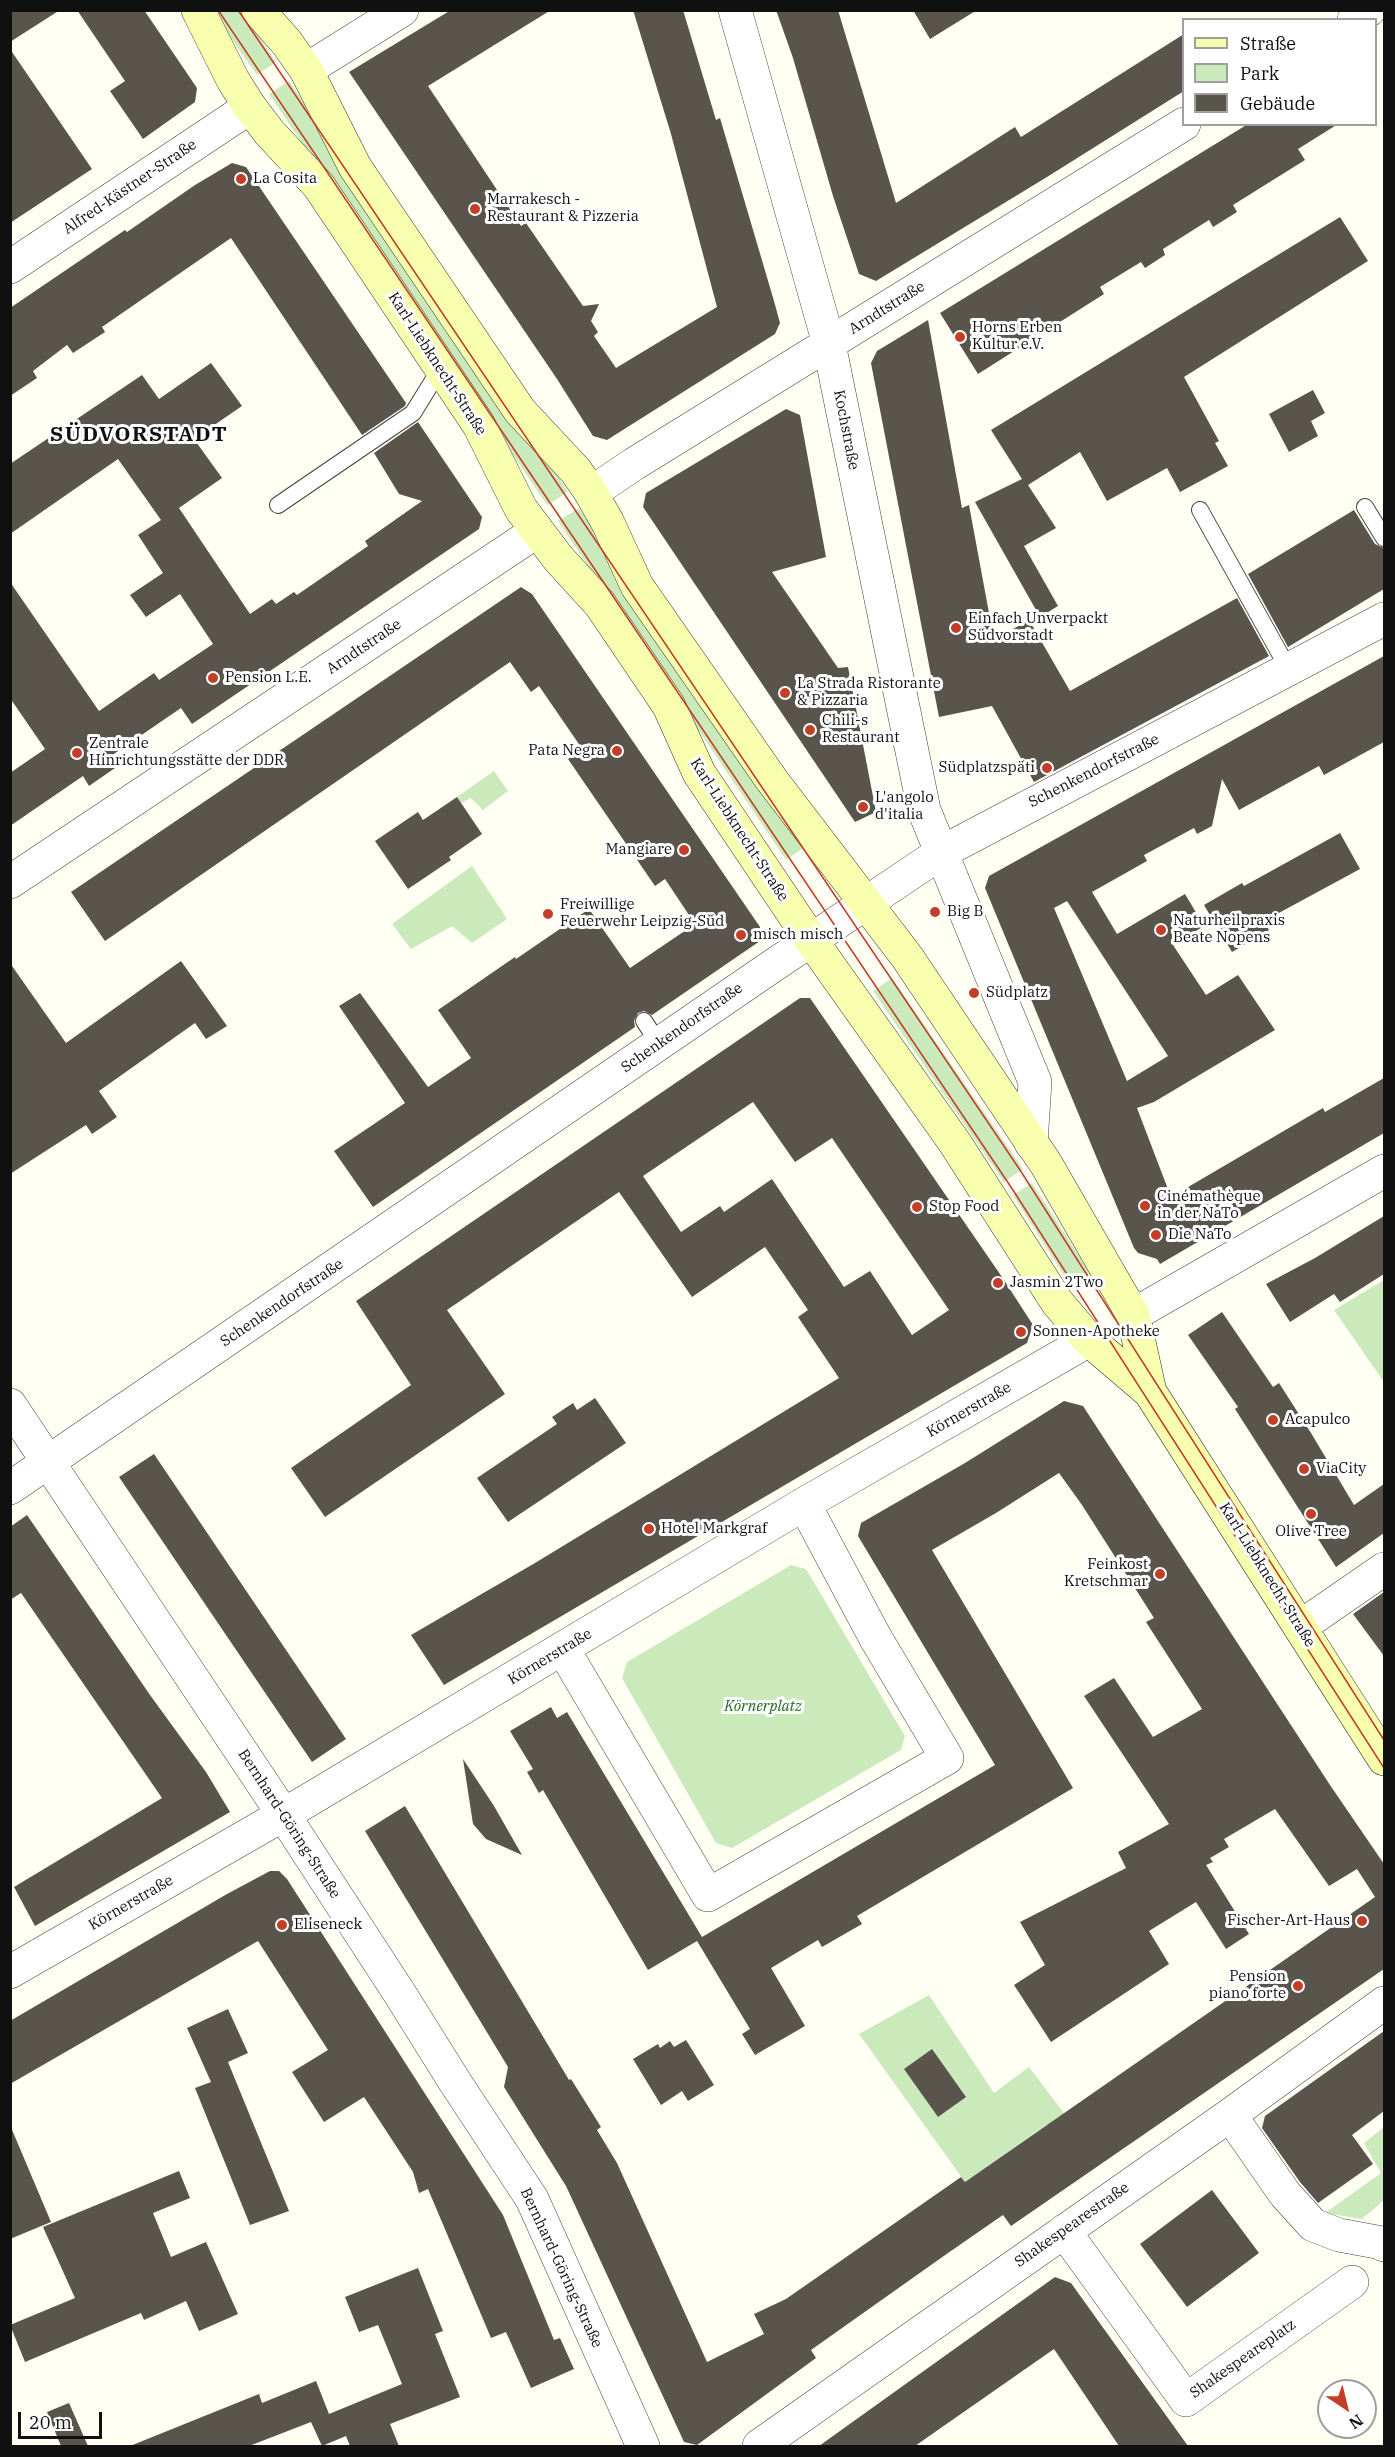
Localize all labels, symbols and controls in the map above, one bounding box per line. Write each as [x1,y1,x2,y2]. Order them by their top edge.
legend [1182,18,1377,126]
text: Straße [1240,32,1296,55]
text: Park [1240,62,1279,85]
text: Gebäude [1240,92,1315,115]
street label: Alfred-Kästner-Straße [60,136,200,238]
place label: La Cosita [253,170,317,188]
marker: La Cosita [234,172,248,186]
place label: Marrakesch - Restaurant & Pizzeria [487,191,639,226]
marker: Marrakesch - Restaurant & Pizzeria [468,202,482,216]
street label: Arndtstraße [846,278,928,338]
street label: Karl-Liebknecht-Straße [384,289,490,439]
place label: Horns Erben Kultur e.V. [972,319,1062,354]
marker: Horns Erben Kultur e.V. [953,330,967,344]
street label: Kochstraße [829,389,863,471]
district label: SÜDVORSTADT [50,422,228,448]
place label: Einfach Unverpackt Südvorstadt [968,610,1108,645]
street label: Arndtstraße [323,616,405,678]
marker: Einfach Unverpackt Südvorstadt [949,621,963,635]
place label: Pension L.E. [225,669,312,687]
marker: Pension L.E. [206,671,220,685]
place label: La Strada Ristorante & Pizzaria [797,675,941,710]
marker: La Strada Ristorante & Pizzaria [778,686,792,700]
place label: Chili-s Restaurant [822,712,900,747]
marker: Chili-s Restaurant [803,723,817,737]
street label: Schenkendorfstraße [1026,730,1162,812]
place label: Zentrale Hinrichtungsstätte der DDR [89,735,284,770]
place label: Pata Negra [528,742,605,760]
marker: Pata Negra [610,744,624,758]
marker: Zentrale Hinrichtungsstätte der DDR [70,746,84,760]
street label: Karl-Liebknecht-Straße [686,755,792,905]
place label: Südplatzspäti [939,759,1035,777]
marker: Südplatzspäti [1040,761,1054,775]
place label: L'angolo d'italia [875,789,934,824]
marker: L'angolo d'italia [856,800,870,814]
place label: Mangiare [605,841,672,859]
marker: Mangiare [677,843,691,857]
place label: Freiwillige Feuerwehr Leipzig-Süd [560,896,724,931]
place label: Big B [947,903,983,921]
marker: Big B [928,905,942,919]
marker: Freiwillige Feuerwehr Leipzig-Süd [541,907,555,921]
place label: Naturheilpraxis Beate Nopens [1173,912,1285,947]
marker: Naturheilpraxis Beate Nopens [1154,923,1168,937]
place label: misch misch [753,926,843,944]
marker: misch misch [734,928,748,942]
street label: Schenkendorfstraße [618,979,746,1077]
place label: Südplatz [986,984,1048,1002]
marker: Südplatz [967,986,981,1000]
place label: Cinémathèque in der NaTo [1157,1188,1261,1223]
place label: Stop Food [929,1198,999,1216]
marker: Cinémathèque in der NaTo [1138,1199,1152,1213]
marker: Stop Food [910,1200,924,1214]
place label: Die NaTo [1168,1226,1231,1244]
marker: Die NaTo [1149,1228,1163,1242]
street label: Schenkendorfstraße [217,1255,347,1351]
place label: Jasmin 2Two [1010,1274,1103,1292]
marker: Jasmin 2Two [991,1276,1005,1290]
place label: Sonnen-Apotheke [1033,1323,1160,1341]
marker: Sonnen-Apotheke [1014,1325,1028,1339]
street label: Körnerstraße [924,1379,1014,1441]
place label: Acapulco [1285,1411,1350,1429]
marker: Acapulco [1266,1413,1280,1427]
place label: ViaCity [1316,1460,1366,1478]
marker: ViaCity [1297,1462,1311,1476]
street label: Karl-Liebknecht-Straße [1215,1499,1319,1651]
marker: Olive Tree [1304,1507,1318,1521]
place label: Hotel Markgraf [661,1520,767,1538]
marker: Hotel Markgraf [642,1522,656,1536]
place label: Olive Tree [1275,1523,1347,1541]
place label: Feinkost Kretschmar [1064,1556,1148,1591]
marker: Feinkost Kretschmar [1153,1567,1167,1581]
street label: Körnerstraße [505,1625,595,1689]
park label: Körnerplatz [724,1698,802,1716]
street label: Bernhard-Göring-Straße [234,1746,344,1902]
street label: Körnerstraße [86,1872,176,1934]
place label: Fischer-Art-Haus [1227,1912,1350,1930]
marker: Fischer-Art-Haus [1355,1914,1369,1928]
place label: Eliseneck [294,1916,362,1934]
marker: Eliseneck [275,1918,289,1932]
place label: Pension piano forte [1209,1968,1286,2003]
marker: Pension piano forte [1291,1979,1305,1993]
street label: Shakespearestraße [1011,2179,1133,2271]
street label: Bernhard-Göring-Straße [516,2185,606,2351]
street label: Shakespeareplatz [1187,2316,1299,2402]
north arrow [1317,2379,1377,2439]
scale bar [21,2400,105,2438]
text: N [1345,2410,1367,2434]
text: 20 m [29,2411,72,2434]

